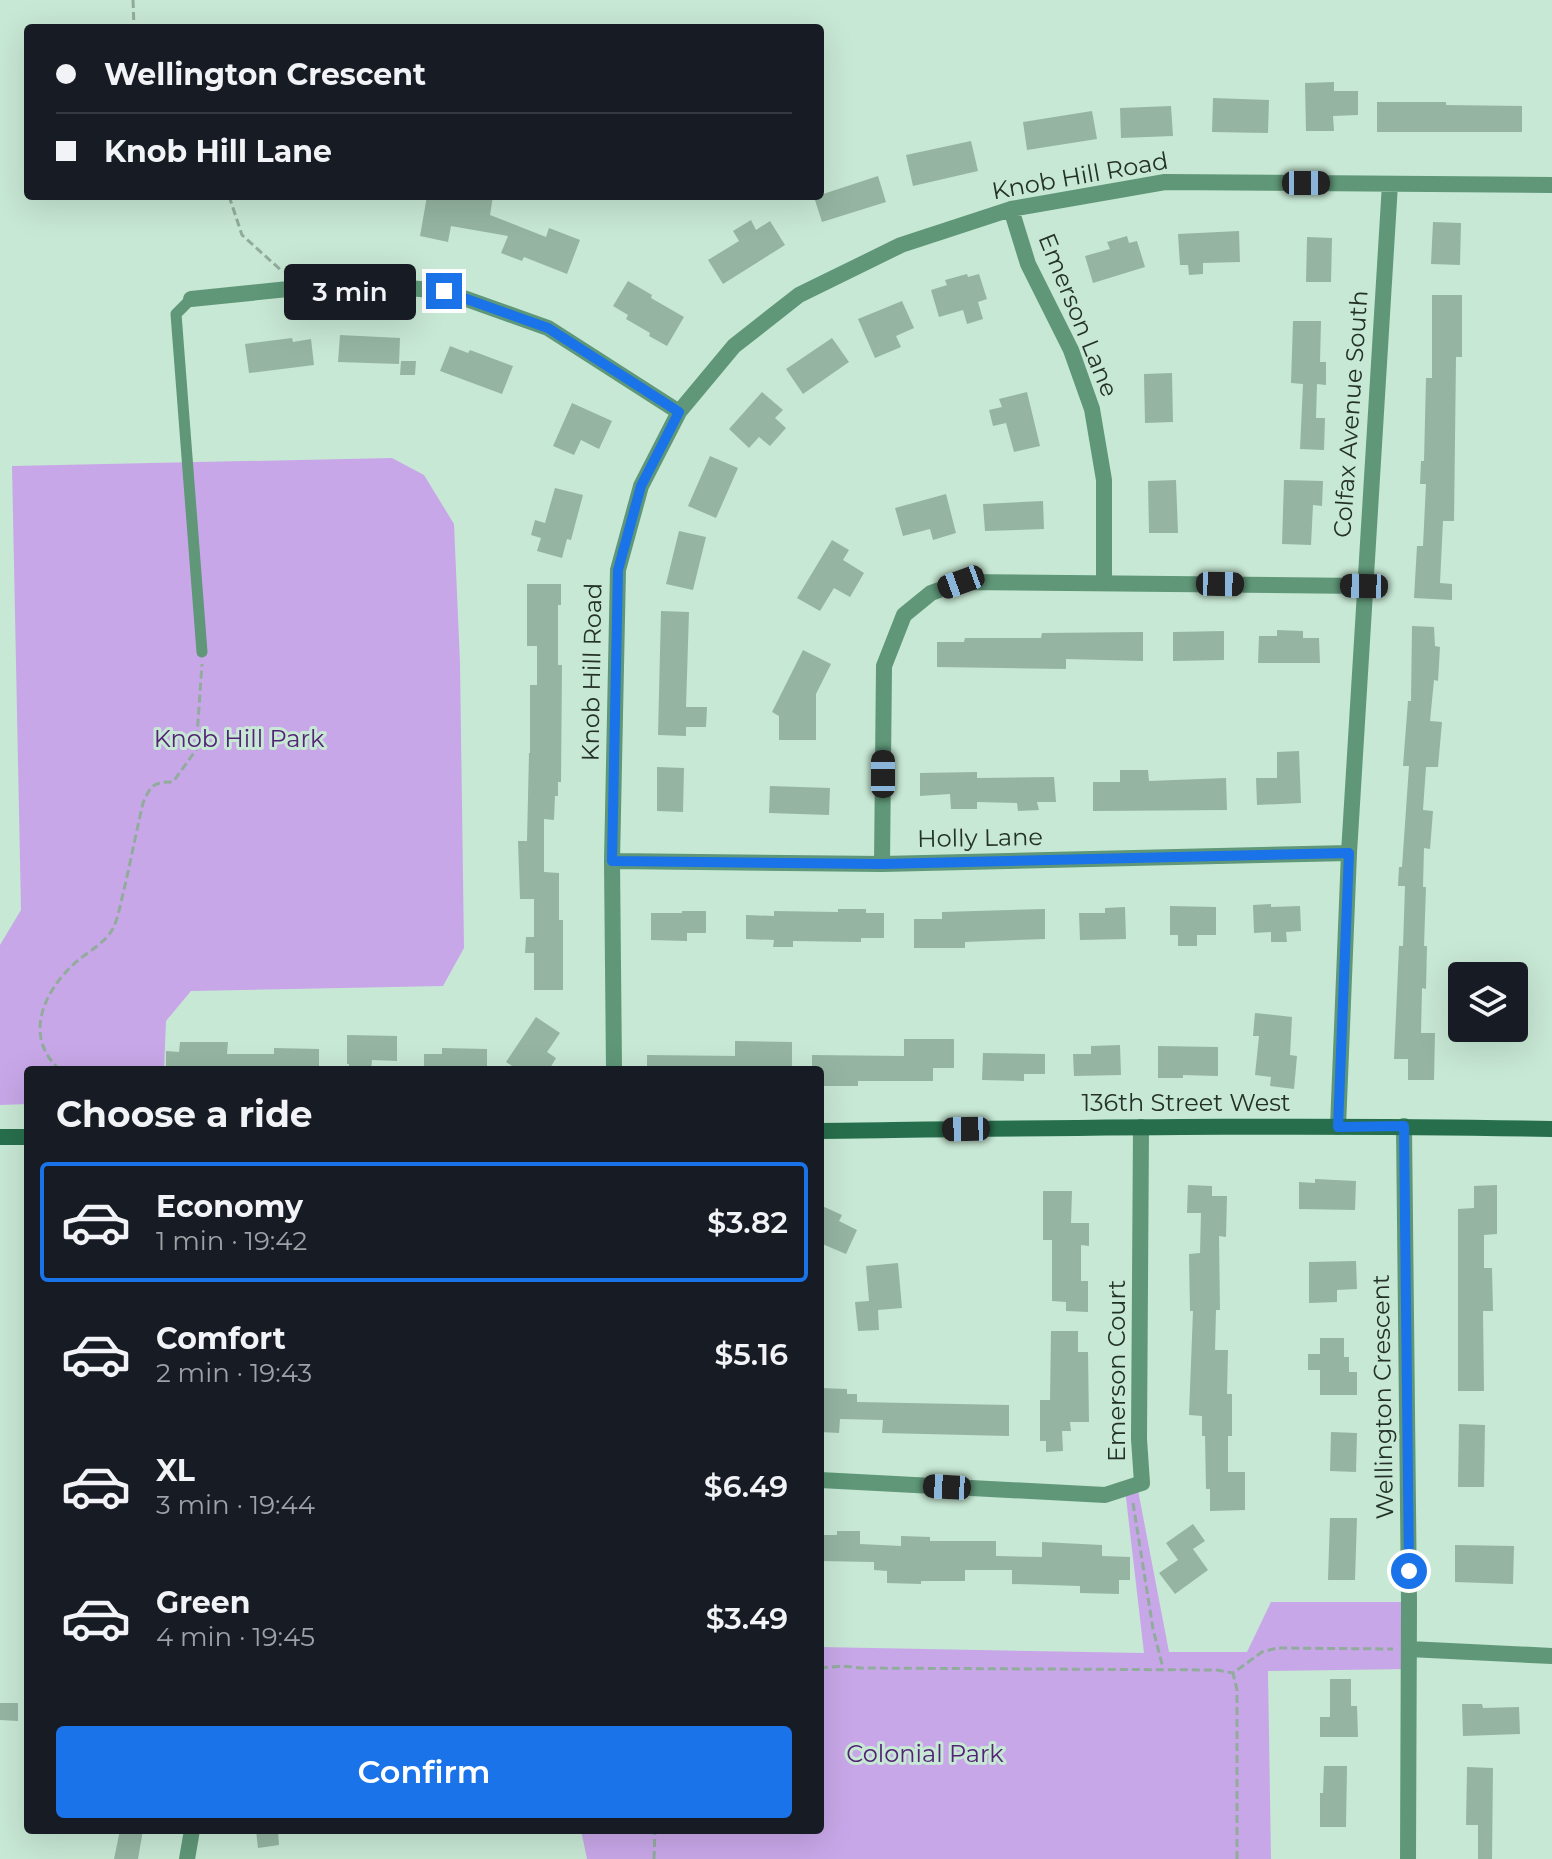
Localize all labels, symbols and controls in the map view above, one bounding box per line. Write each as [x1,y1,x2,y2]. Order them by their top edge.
text: Wellington Crescent [104,56,426,93]
text: Knob Hill Lane [104,133,332,170]
street label: Knob Hill Road [989,146,1170,205]
car [1282,171,1330,195]
street label: Emerson Lane [1032,229,1124,401]
callout: 3 min [284,263,416,319]
route end [426,273,462,309]
text: 3 min [312,276,388,308]
street label: Colfax Avenue South [1327,289,1374,539]
car [934,563,988,601]
car [1196,572,1244,596]
car [1340,574,1388,598]
street label: Knob Hill Road [575,582,608,762]
park label: Knob Hill Park [154,724,325,753]
car [871,750,895,798]
street label: Holly Lane [917,822,1043,853]
map controls [1448,962,1528,1042]
button: layers [1448,962,1528,1042]
street label: 136th Street West [1081,1088,1291,1117]
text: Choose a ride [56,1092,313,1136]
car [942,1117,990,1141]
icon: car [60,1186,132,1258]
text: Economy [156,1188,303,1225]
text: $3.82 [707,1204,788,1241]
text: 1 min · 19:42 [156,1225,307,1257]
street label: Wellington Crescent [1366,1274,1399,1520]
street label: Emerson Court [1102,1280,1131,1462]
icon: car [60,1318,132,1390]
text: Comfort [156,1320,286,1357]
text: $5.16 [714,1336,788,1373]
text: 2 min · 19:43 [156,1357,312,1389]
icon: car [60,1450,132,1522]
text: XL [156,1452,195,1489]
text: $6.49 [704,1468,788,1505]
car [922,1474,972,1500]
text: 3 min · 19:44 [156,1489,315,1521]
route start [1391,1553,1427,1589]
icon: car [60,1582,132,1654]
text: Green [156,1584,250,1621]
text: $3.49 [706,1600,788,1637]
text: 4 min · 19:45 [156,1621,315,1653]
button: Confirm [56,1726,792,1818]
park label: Colonial Park [846,1739,1004,1768]

